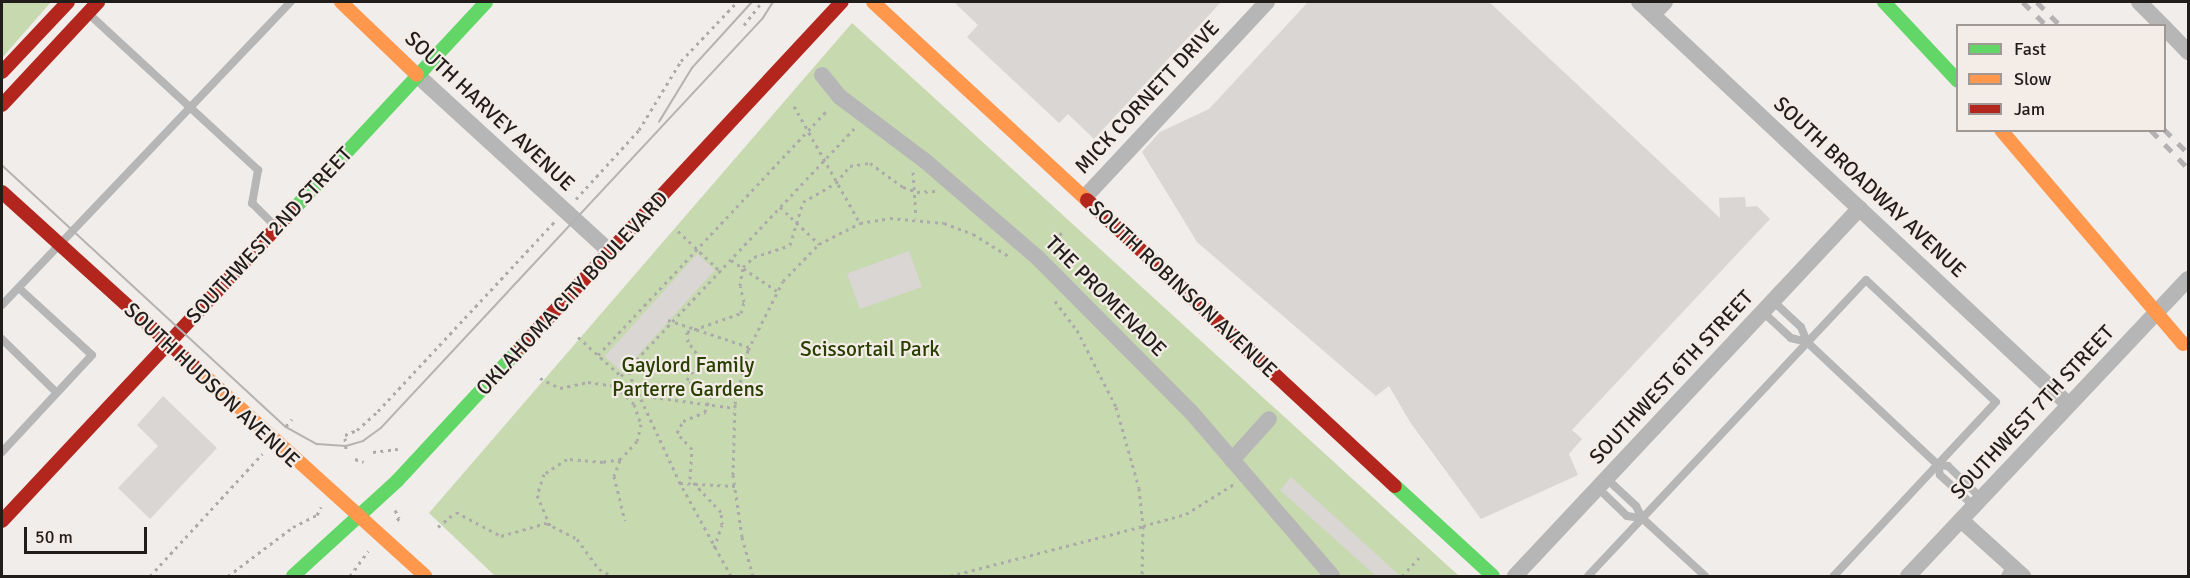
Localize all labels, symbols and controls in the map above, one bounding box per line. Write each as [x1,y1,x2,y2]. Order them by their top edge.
street label: MICK CORNETT DRIVE [1069,15,1225,179]
legend [1956,24,2166,132]
street label: SOUTH HARVEY AVENUE [400,26,580,196]
text: Fast [2014,38,2046,60]
text: Slow [2014,68,2051,90]
street label: SOUTH BROADWAY AVENUE [1769,91,1971,283]
text: Jam [2014,98,2045,120]
street label: SOUTHWEST 2ND STREET [181,142,357,328]
street label: OKLAHOMA CITY BOULEVARD [471,186,673,400]
street label: SOUTH ROBINSON AVENUE [1084,195,1282,383]
street label: THE PROMENADE [1040,230,1172,362]
street label: SOUTHWEST 6TH STREET [1584,285,1758,469]
street label: SOUTH HUDSON AVENUE [119,297,305,473]
street label: SOUTHWEST 7TH STREET [1945,320,2119,504]
park label: Scissortail Park [800,336,940,362]
park label: Gaylord Family Parterre Gardens [612,352,764,402]
scale bar [27,515,150,553]
text: 50 m [35,526,73,548]

